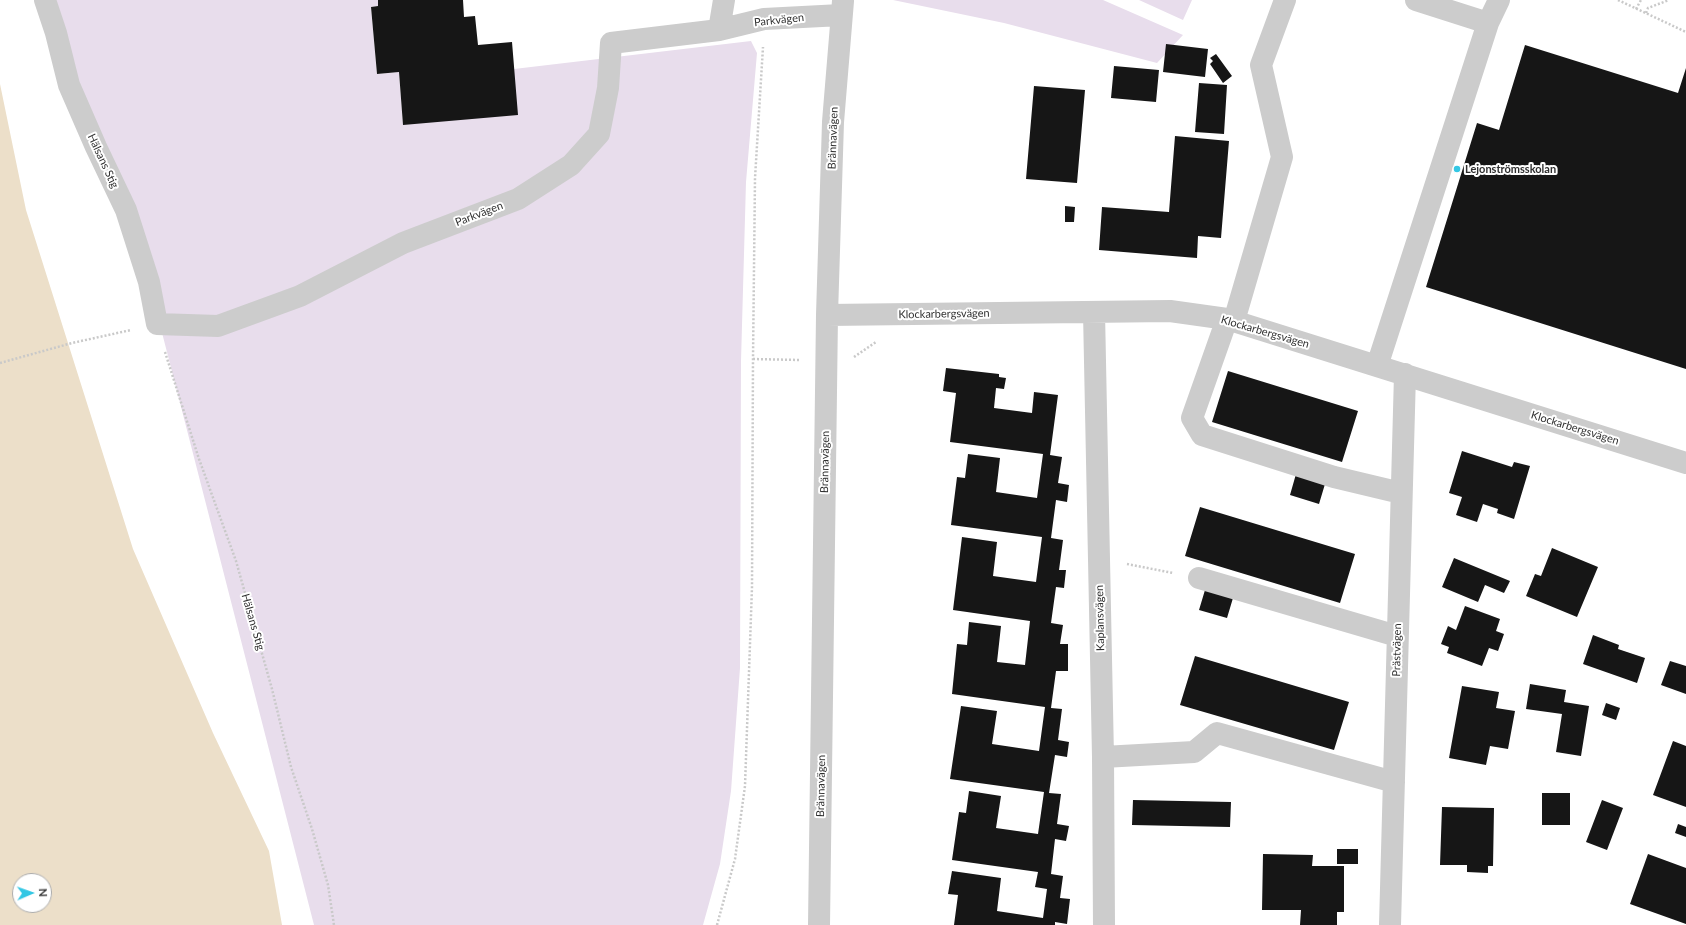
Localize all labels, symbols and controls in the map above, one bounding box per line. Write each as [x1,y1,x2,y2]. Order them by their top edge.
street label: Parkvägen [753,11,805,29]
street label: Brännavägen [825,106,841,170]
street label: Hälsans Stig [85,132,121,190]
place label: Lejonströmsskolan [1465,162,1556,176]
marker: Lejonströmsskolan [1452,164,1462,174]
street label: Parkvägen [453,199,505,229]
street label: Klockarbergsvägen [898,307,990,321]
street label: Klockarbergsvägen [1219,313,1311,351]
street label: Klockarbergsvägen [1529,408,1621,448]
street label: Brännavägen [818,431,832,493]
street label: Kaplansvägen [1093,585,1107,651]
street label: Hälsans Stig [239,592,267,652]
street label: Prästvägen [1390,623,1404,677]
street label: Brännavägen [814,755,828,817]
north arrow [12,873,52,913]
text: N [37,888,50,897]

